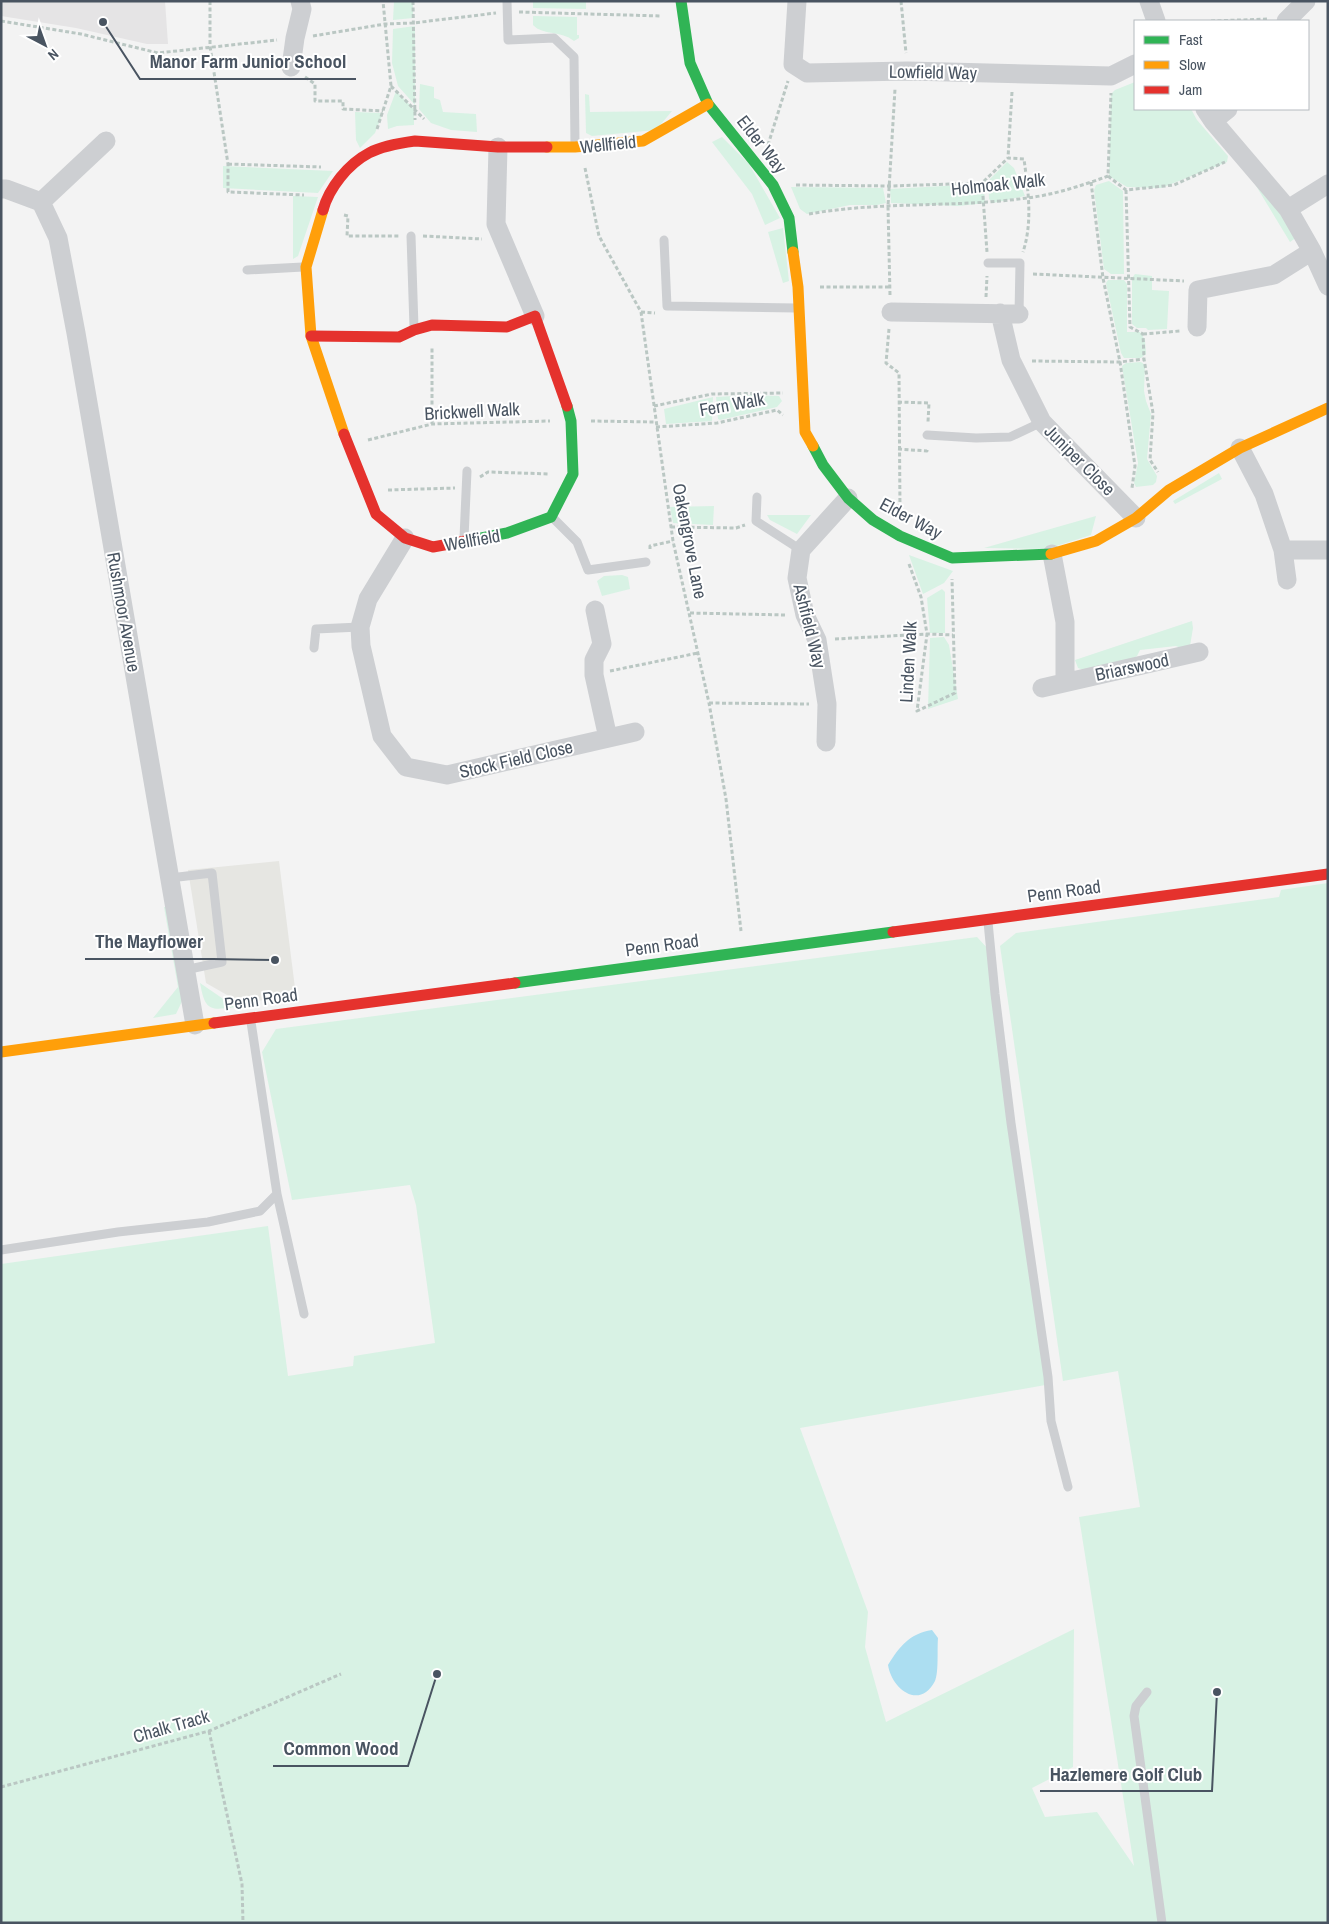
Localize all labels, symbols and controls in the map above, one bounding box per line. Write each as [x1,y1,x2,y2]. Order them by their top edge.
north arrow [20,20,70,70]
legend [1134,20,1309,110]
text: Fast [1179,29,1203,50]
text: N [44,45,63,64]
callout: Manor Farm Junior School [140,45,356,79]
text: Manor Farm Junior School [150,48,346,74]
text: Slow [1179,54,1206,75]
street label: Lowfield Way [889,59,978,85]
text: Jam [1179,79,1202,100]
street label: Elder Way [731,110,793,179]
street label: Wellfield [579,129,637,159]
street label: Holmoak Walk [950,167,1047,201]
street label: Fern Walk [697,386,767,422]
street label: Brickwell Walk [424,396,521,426]
street label: Juniper Close [1039,419,1121,501]
street label: Oakengrove Lane [667,481,713,601]
street label: Elder Way [875,491,947,545]
street label: Wellfield [442,523,502,557]
street label: Rushmoor Avenue [101,550,147,674]
street label: Ashfield Way [787,580,833,672]
street label: Linden Walk [893,620,923,703]
street label: Briarswood [1093,647,1171,687]
street label: Stock Field Close [457,734,575,784]
street label: Penn Road [1026,873,1102,909]
callout: The Mayflower [85,925,213,959]
street label: Penn Road [624,927,700,963]
text: The Mayflower [95,928,203,954]
street label: Penn Road [223,981,299,1017]
street label: Chalk Track [130,1703,212,1749]
callout: Common Wood [273,1732,408,1766]
text: Common Wood [284,1735,398,1761]
callout: Hazlemere Golf Club [1040,1757,1212,1791]
text: Hazlemere Golf Club [1050,1761,1202,1787]

